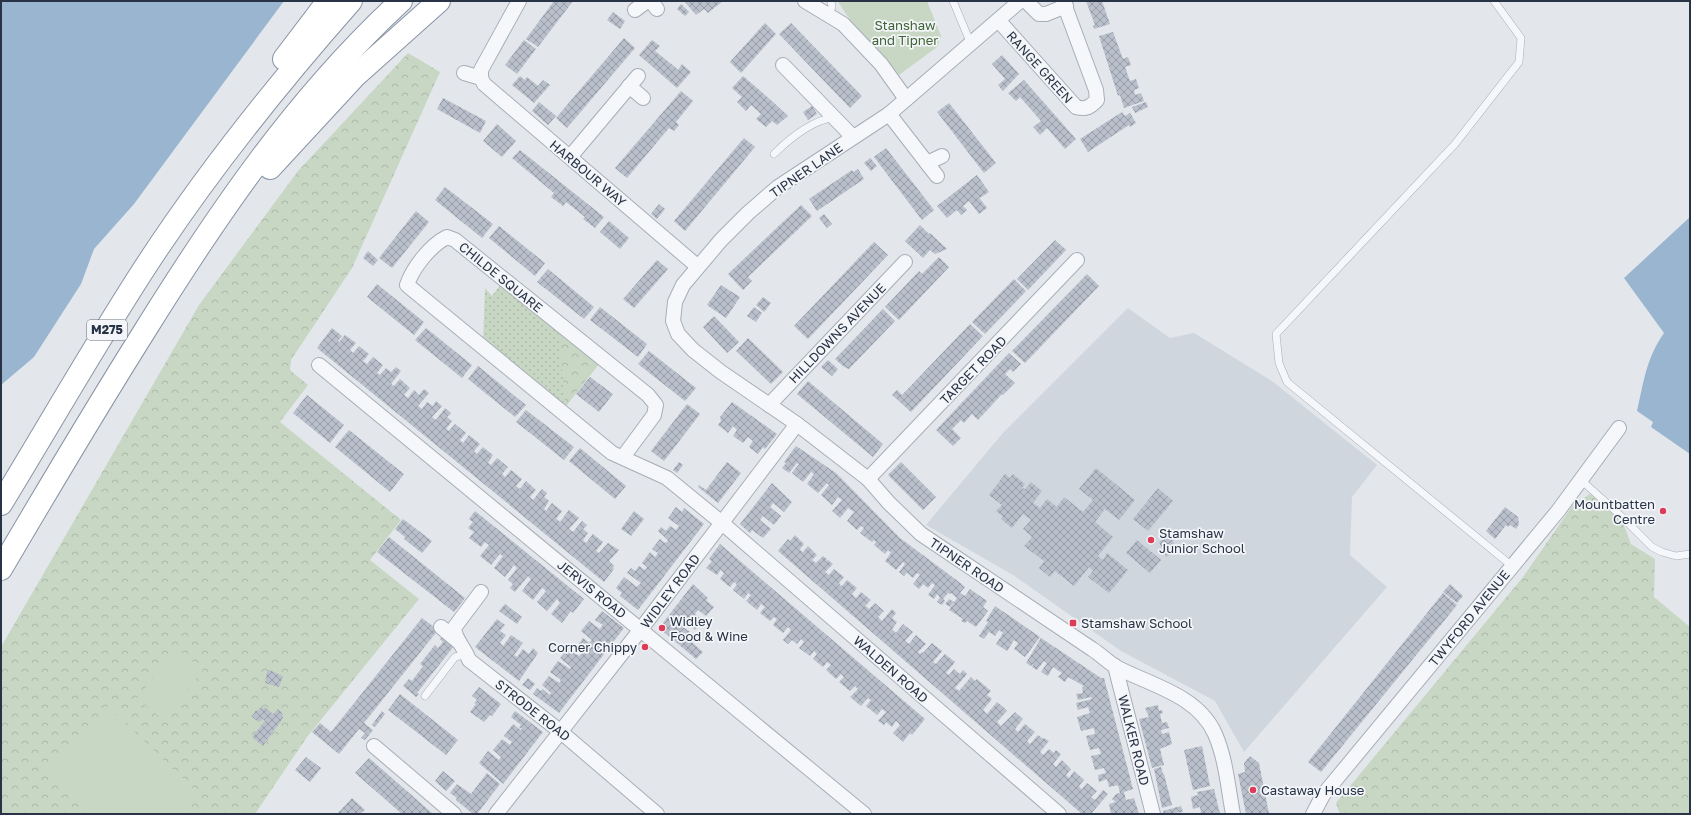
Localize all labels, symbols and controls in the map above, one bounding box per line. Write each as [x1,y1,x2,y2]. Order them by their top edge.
park label: Stanshaw and Tipner [872,17,938,48]
street label: RANGE GREEN [1003,28,1077,106]
street label: HARBOUR WAY [547,136,630,210]
street label: TIPNER LANE [767,139,845,201]
street label: CHILDE SQUARE [456,238,546,316]
street label: HILLDOWNS AVENUE [785,280,889,386]
road number: M275 [87,320,127,340]
street label: TARGET ROAD [936,332,1010,408]
place label: Mountbatten Centre [1574,496,1655,527]
marker: Mountbatten Centre [1658,506,1668,516]
place label: Stamshaw Junior School [1159,525,1245,556]
street label: TIPNER ROAD [927,534,1007,596]
marker: Stamshaw Junior School [1146,535,1156,545]
street label: WIDLEY ROAD [637,551,703,631]
street label: JERVIS ROAD [554,556,630,622]
street label: TWYFORD AVENUE [1425,566,1513,669]
place label: Widley Food & Wine [670,613,748,644]
place label: Stamshaw School [1081,615,1192,631]
marker: Stamshaw School [1068,618,1078,628]
marker: Widley Food & Wine [657,623,667,633]
street label: WALDEN ROAD [850,632,932,706]
place label: Corner Chippy [548,639,638,655]
marker: Corner Chippy [640,642,650,652]
street label: STRODE ROAD [492,676,574,744]
street label: WALKER ROAD [1115,693,1153,787]
place label: Castaway House [1261,782,1364,798]
marker: Castaway House [1248,785,1258,795]

